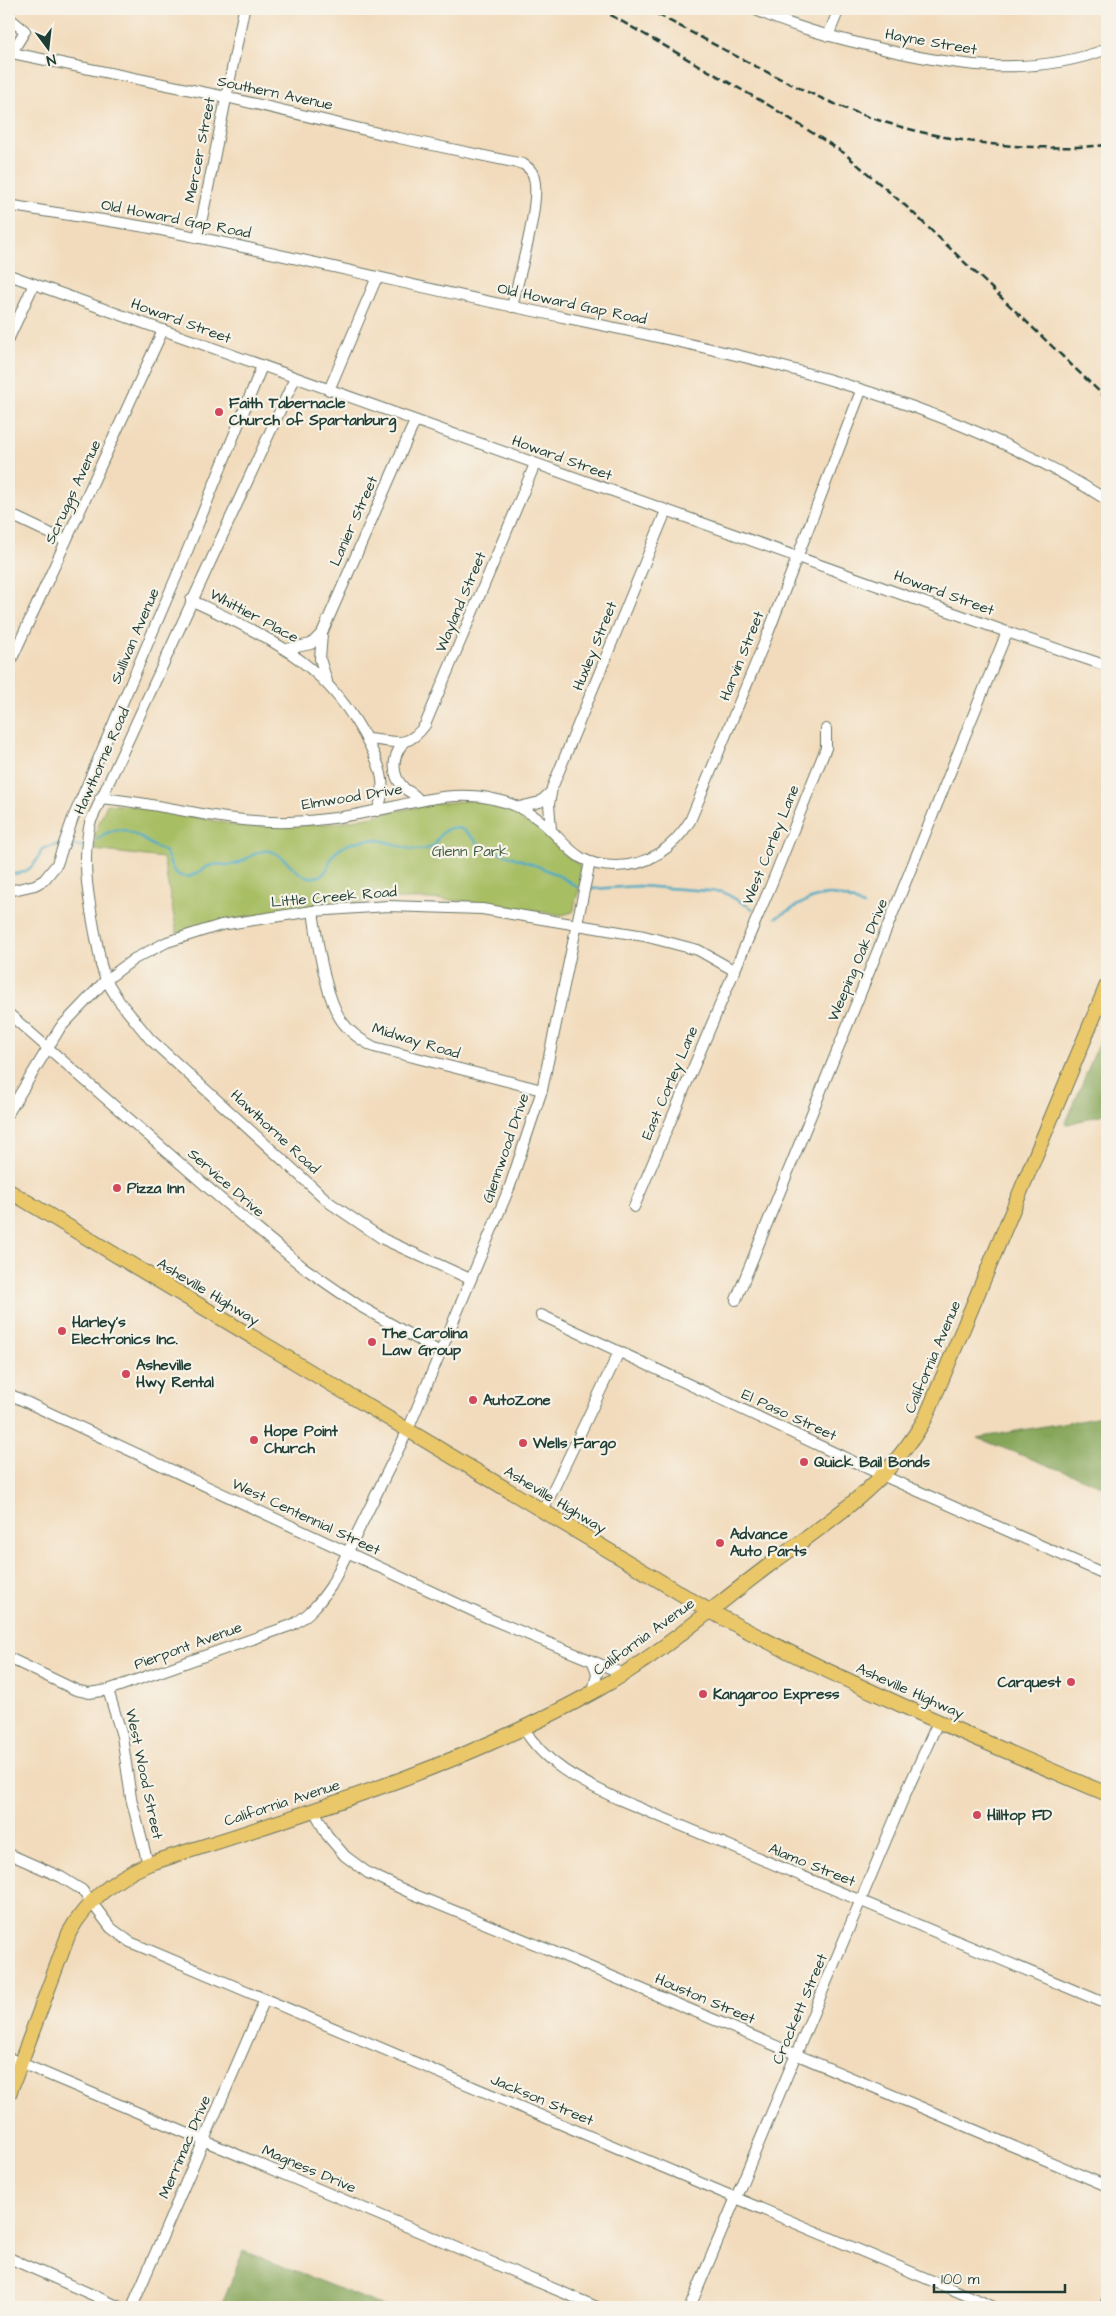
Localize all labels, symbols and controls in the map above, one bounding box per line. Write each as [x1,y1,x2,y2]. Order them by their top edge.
north arrow [22,22,72,72]
street label: Hayne Street [883,24,979,61]
text: N [44,49,58,70]
street label: Southern Avenue [215,70,335,116]
street label: Mercer Street [179,95,221,205]
street label: Old Howard Gap Road [99,194,253,244]
street label: Old Howard Gap Road [495,278,649,330]
street label: Howard Street [128,293,234,349]
place label: Faith Tabernacle Church of Spartanburg [229,393,397,433]
marker: Faith Tabernacle Church of Spartanburg [213,406,225,418]
street label: Howard Street [509,430,615,486]
street label: Scruggs Avenue [40,436,107,548]
street label: Lanier Street [325,473,383,569]
street label: Wayland Street [430,548,493,656]
street label: Howard Street [891,565,997,621]
street label: Whittier Place [206,584,302,648]
street label: Sullivan Avenue [105,585,165,687]
street label: Huxley Street [568,598,623,694]
street label: Harvin Street [715,608,769,704]
street label: Hawthorne Road [69,704,135,818]
street label: Elmwood Drive [300,779,404,815]
street label: West Corley Lane [737,782,806,908]
park label: Glenn Park [432,841,508,862]
street label: Little Creek Road [270,881,398,913]
street label: Weeping Oak Drive [823,895,894,1025]
street label: Midway Road [369,1018,463,1065]
street label: East Corley Lane [637,1023,704,1144]
street label: Hawthorne Road [226,1085,324,1179]
street label: Glennwood Drive [477,1090,535,1206]
street label: Service Drive [183,1144,269,1222]
place label: Pizza Inn [127,1178,185,1199]
marker: Pizza Inn [111,1182,123,1194]
street label: Asheville Highway [152,1253,263,1332]
street label: California Avenue [900,1297,966,1417]
place label: Harley's Electronics Inc. [72,1312,178,1350]
place label: The Carolina Law Group [381,1323,468,1361]
marker: Harley's Electronics Inc. [56,1325,68,1337]
marker: The Carolina Law Group [366,1336,378,1348]
place label: Asheville Hwy Rental [136,1355,214,1394]
marker: Asheville Hwy Rental [120,1368,132,1380]
street label: El Paso Street [738,1384,840,1446]
place label: AutoZone [483,1390,551,1411]
marker: AutoZone [467,1394,479,1406]
place label: Hope Point Church [264,1421,339,1459]
place label: Wells Fargo [532,1433,617,1456]
marker: Hope Point Church [248,1434,260,1446]
marker: Wells Fargo [517,1437,529,1449]
place label: Quick Bail Bonds [814,1452,931,1473]
marker: Quick Bail Bonds [798,1456,810,1468]
street label: Asheville Highway [499,1461,610,1540]
street label: West Centennial Street [228,1473,384,1561]
place label: Advance Auto Parts [730,1524,807,1562]
marker: Advance Auto Parts [714,1537,726,1549]
street label: California Avenue [589,1593,699,1681]
street label: Pierpont Avenue [131,1617,245,1675]
street label: Asheville Highway [852,1658,967,1725]
place label: Carquest [997,1672,1062,1693]
marker: Carquest [1065,1676,1077,1688]
place label: Kangaroo Express [713,1684,840,1707]
marker: Kangaroo Express [697,1688,709,1700]
street label: West Wood Street [120,1707,168,1841]
street label: California Avenue [221,1774,343,1832]
place label: Hilltop FD [987,1805,1052,1826]
marker: Hilltop FD [971,1809,983,1821]
street label: Alamo Street [765,1838,859,1892]
street label: Crockett Street [767,1950,833,2068]
street label: Houston Street [652,1968,758,2030]
street label: Jackson Street [487,2069,597,2131]
street label: Merrimac Drive [154,2092,216,2202]
street label: Magness Drive [258,2140,359,2199]
scale bar [934,2261,1065,2293]
text: 100 m [941,2269,980,2290]

